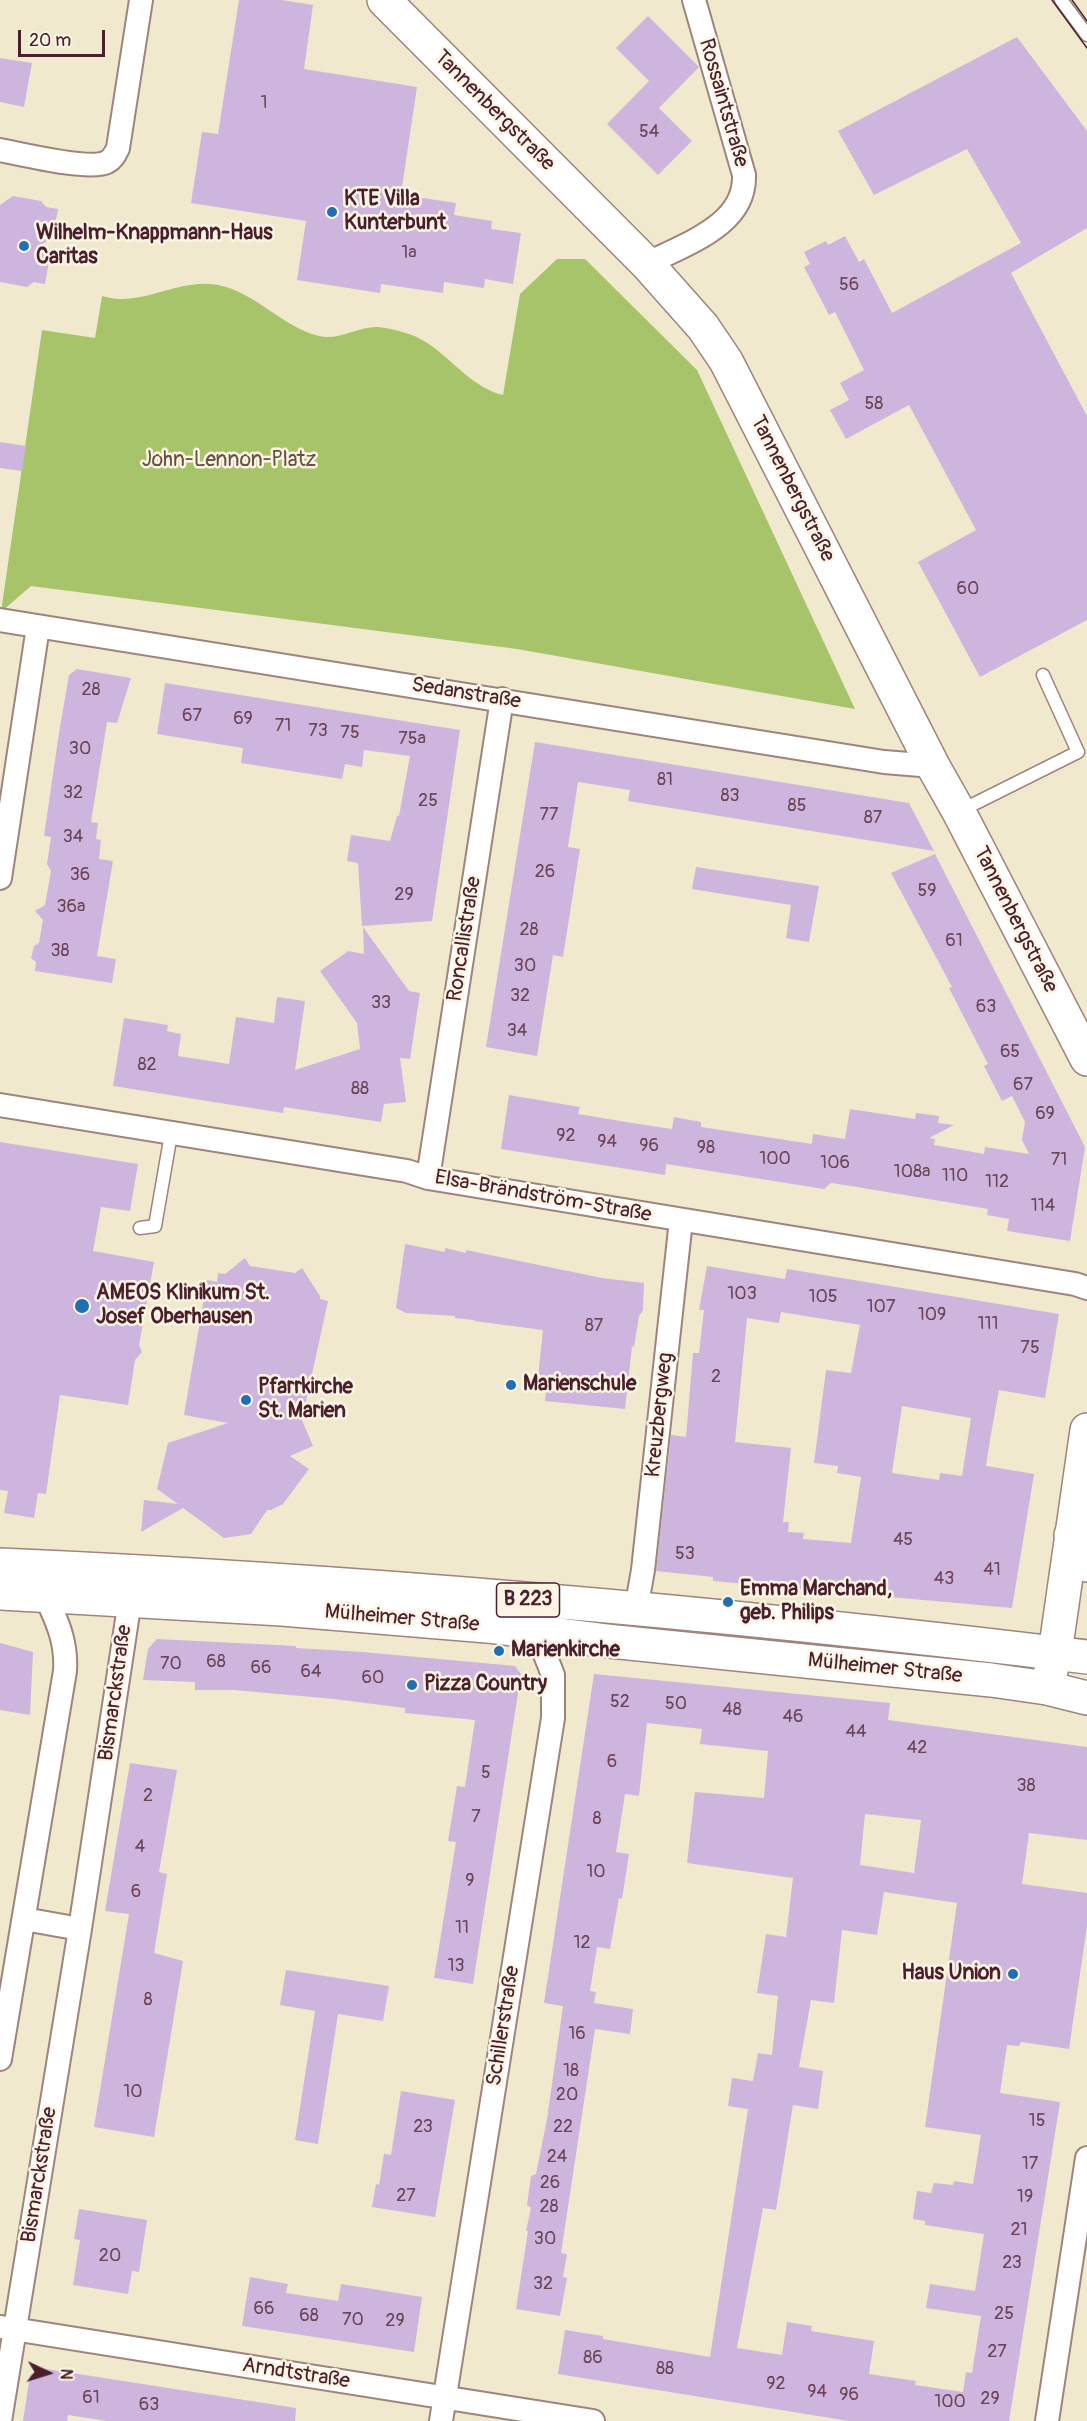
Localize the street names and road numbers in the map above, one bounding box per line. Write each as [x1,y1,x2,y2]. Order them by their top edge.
street label: Rossaintstraße [693,36,753,170]
street label: Tannenbergstraße [428,45,560,177]
street label: Tannenbergstraße [744,412,840,566]
street label: Sedanstraße [410,673,522,715]
street label: Tannenbergstraße [967,843,1063,997]
street label: Roncallistraße [443,875,487,1003]
street label: Elsa-Brändström-Straße [433,1166,653,1228]
street label: Kreuzbergweg [641,1351,679,1479]
road number: B 223 [496,1583,560,1617]
street label: Mülheimer Straße [324,1600,480,1638]
street label: Bismarckstraße [94,1623,138,1763]
street label: Mülheimer Straße [806,1648,964,1690]
street label: Schillerstraße [482,1964,526,2088]
street label: Bismarckstraße [17,2105,63,2245]
street label: Arndtstraße [240,2353,352,2395]

